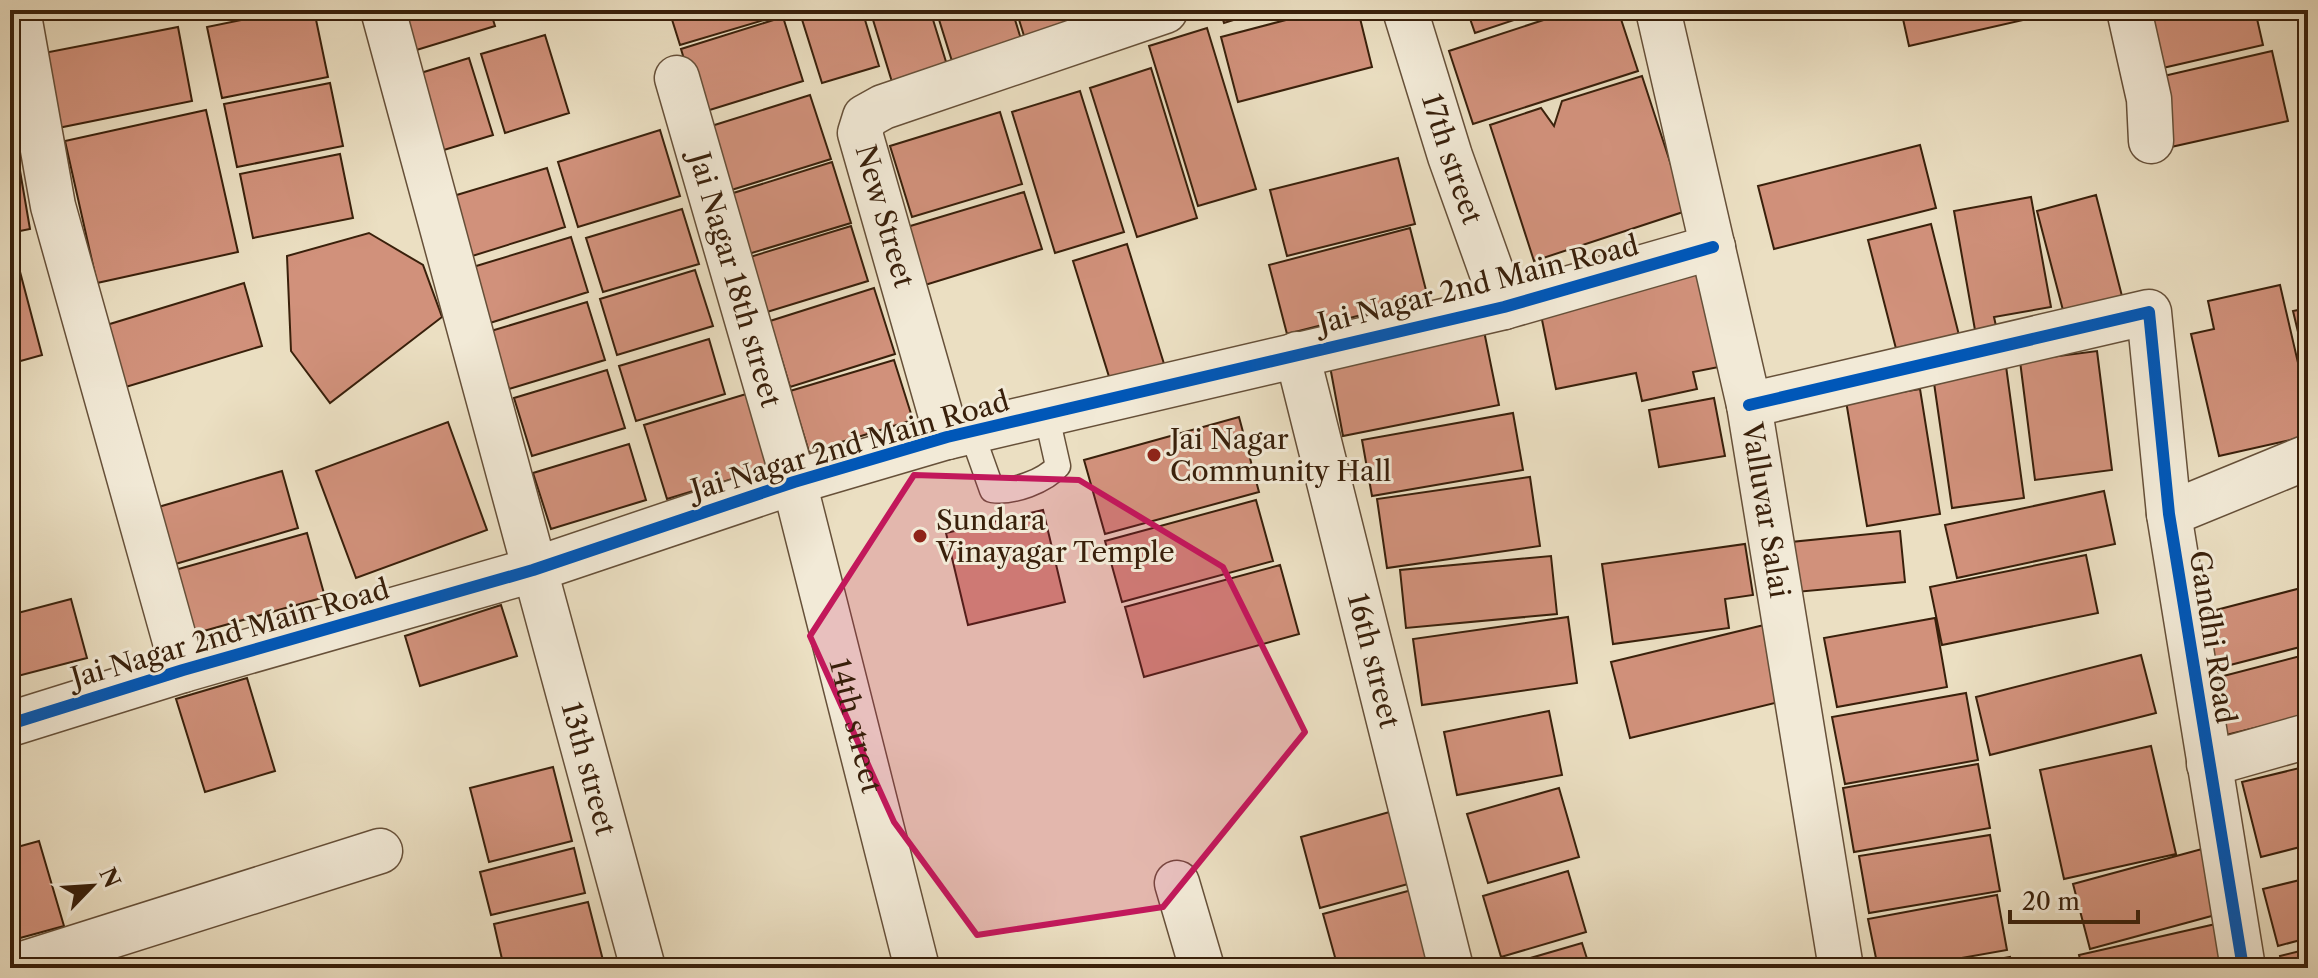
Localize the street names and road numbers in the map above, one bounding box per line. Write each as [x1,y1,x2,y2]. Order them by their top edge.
street label: 17th street [1415,89,1490,228]
street label: New Street [848,141,922,291]
street label: Jai Nagar 18th street [681,145,788,411]
street label: Jai Nagar 2nd Main Road [1310,228,1642,341]
street label: Jai Nagar 2nd Main Road [683,383,1013,508]
street label: Valluvar Salai [1735,419,1797,600]
street label: Gandhi Road [2183,548,2243,726]
street label: Jai Nagar 2nd Main Road [63,571,393,696]
street label: 16th street [1341,590,1407,732]
street label: 14th street [822,655,889,797]
street label: 13th street [555,698,623,839]

